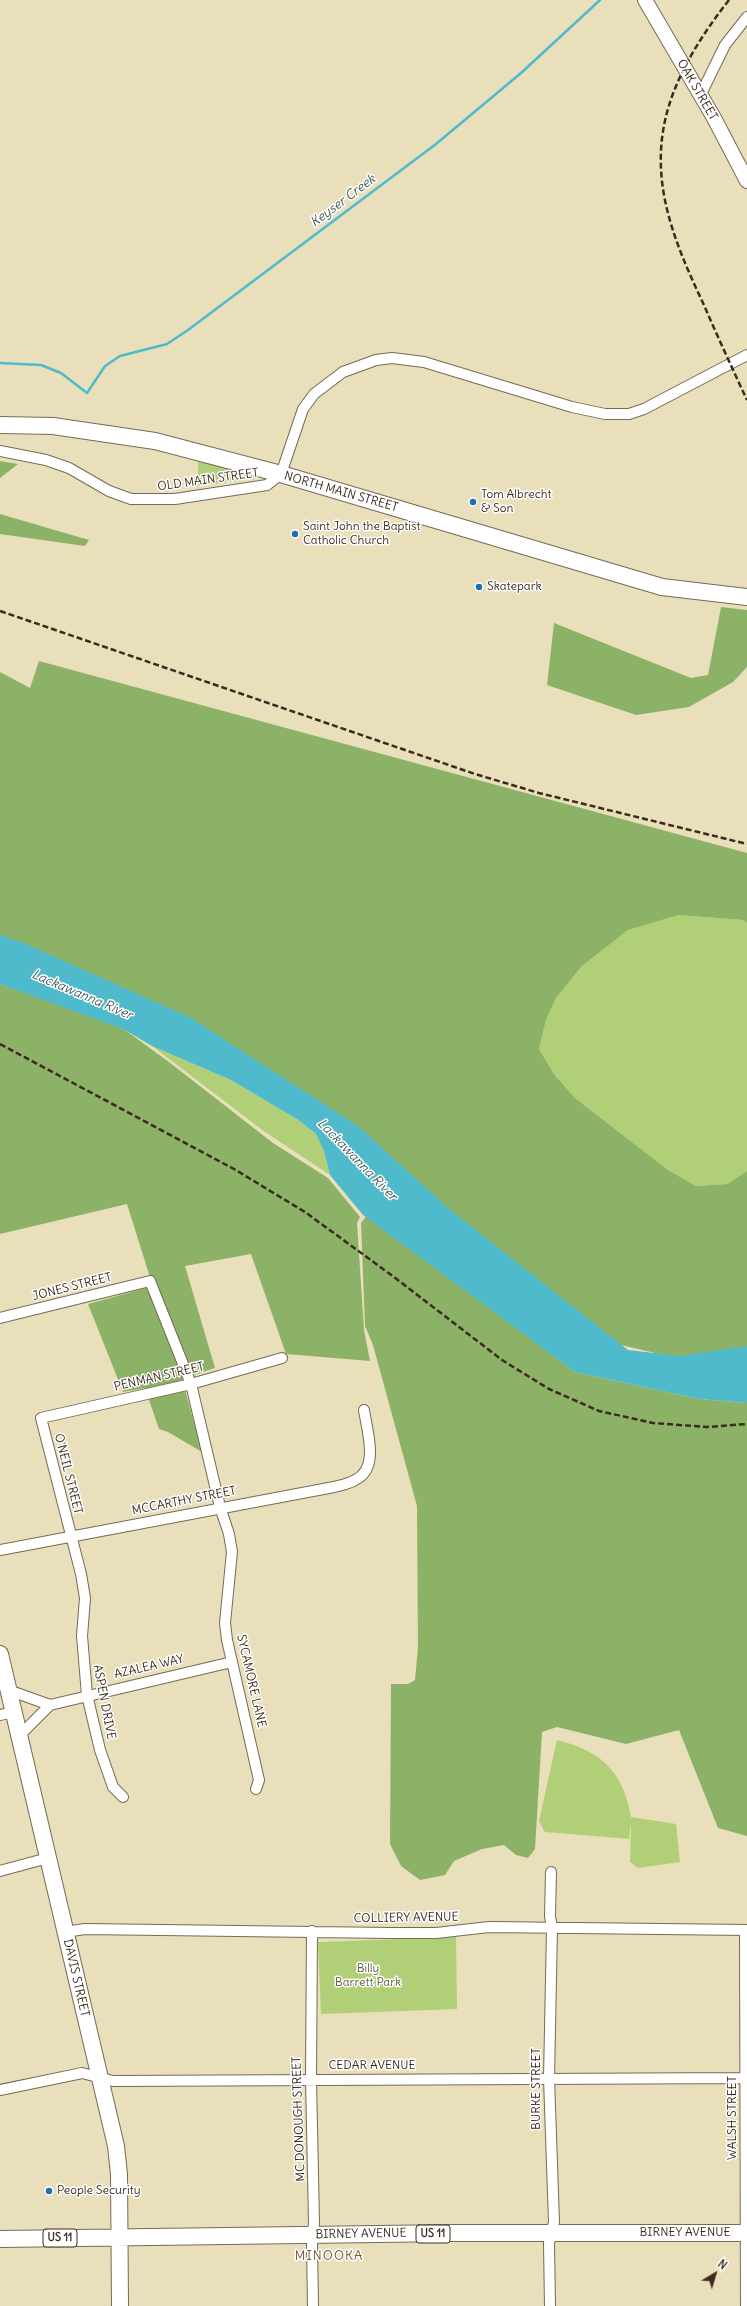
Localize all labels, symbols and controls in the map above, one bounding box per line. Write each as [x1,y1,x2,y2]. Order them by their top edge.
street label: OAK STREET [674,57,720,123]
water label: Keyser Creek [307,171,379,231]
street label: OLD MAIN STREET [157,466,259,494]
street label: NORTH MAIN STREET [283,469,399,515]
place label: Tom Albrecht & Son [481,488,552,516]
marker: Tom Albrecht & Son [468,497,478,507]
place label: Saint John the Baptist Catholic Church [303,520,420,548]
marker: Saint John the Baptist Catholic Church [290,529,300,539]
place label: Skatepark [487,580,542,594]
marker: Skatepark [474,582,484,592]
water label: Lackawanna River [29,967,135,1023]
water label: Lackawanna River [314,1116,400,1204]
street label: JONES STREET [31,1270,113,1304]
street label: PENMAN STREET [113,1360,205,1394]
street label: O'NEIL STREET [51,1432,85,1516]
street label: MCCARTHY STREET [131,1484,237,1518]
street label: SYCAMORE LANE [233,1633,269,1729]
street label: AZALEA WAY [113,1652,185,1682]
street label: ASPEN DRIVE [90,1663,118,1741]
street label: COLLIERY AVENUE [353,1910,459,1926]
street label: DAVIS STREET [60,1938,92,2018]
park label: Billy Barrett Park [335,1962,401,1990]
street label: BURKE STREET [530,2048,544,2130]
street label: MC DONOUGH STREET [290,2056,308,2182]
street label: CEDAR AVENUE [329,2059,415,2073]
street label: WALSH STREET [726,2076,740,2160]
place label: People Security [57,2184,141,2198]
marker: People Security [44,2186,54,2196]
road number: US 11 [416,2225,450,2243]
street label: BIRNEY AVENUE [315,2226,407,2242]
street label: BIRNEY AVENUE [640,2226,730,2240]
road number: US 11 [43,2229,77,2247]
district label: MINOOKA [295,2248,363,2264]
north arrow [695,2254,735,2294]
text: N [715,2257,730,2272]

